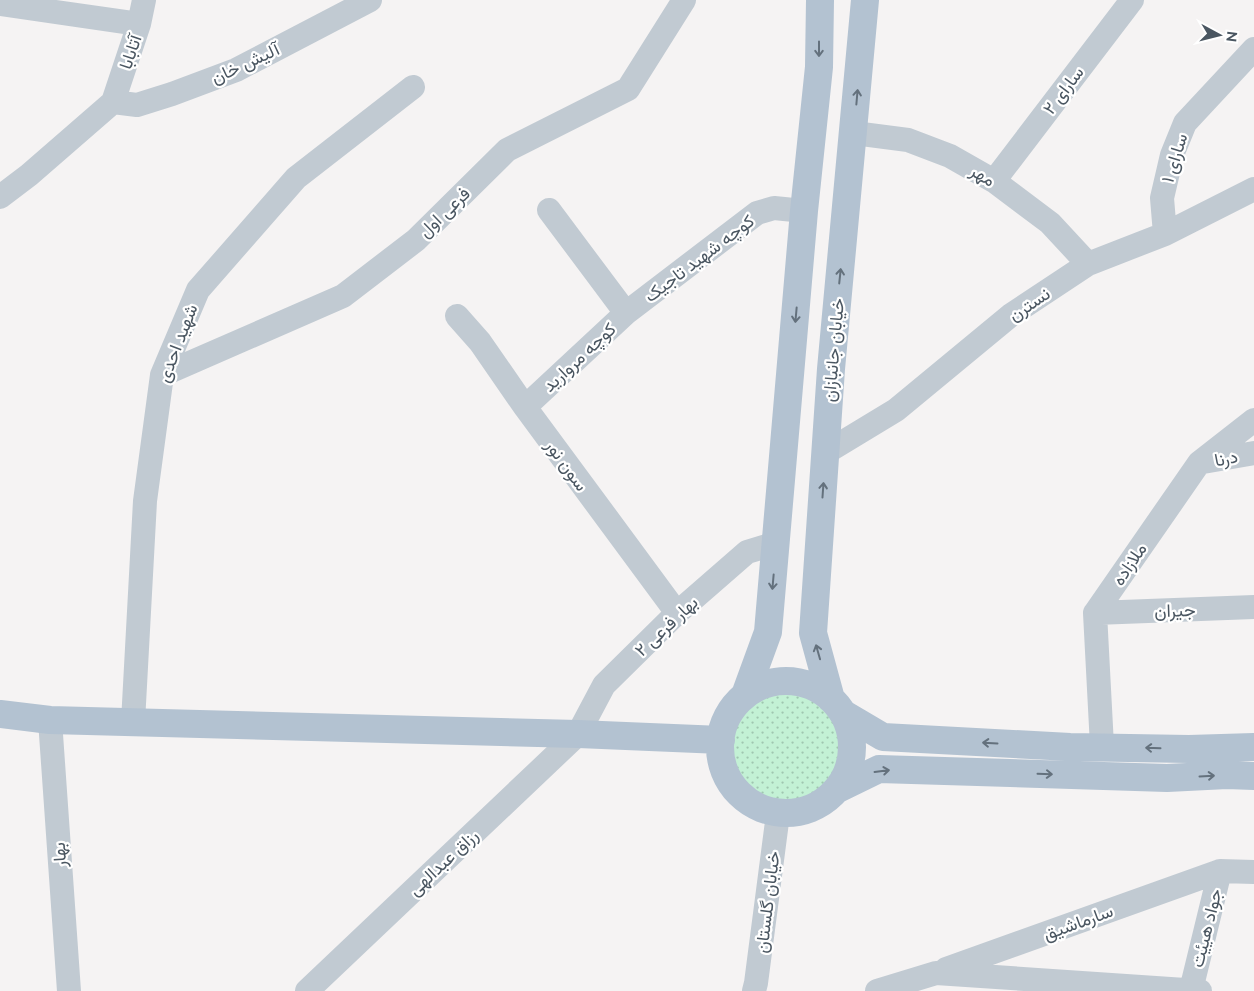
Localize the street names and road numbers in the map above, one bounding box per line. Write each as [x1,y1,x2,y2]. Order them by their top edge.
street label: آتابابا [114,30,146,72]
street label: آلیش خان [208,37,285,89]
street label: سارای ۲ [1038,62,1089,119]
street label: سارای ۱ [1157,131,1192,186]
street label: مهر [965,159,999,191]
street label: فرعی اول [414,183,475,242]
street label: کوچه شهید تاجیک [640,210,759,308]
street label: نسترن [1004,283,1054,326]
street label: خیابان جانبازان [818,297,849,403]
street label: شهید احدی [152,301,202,386]
street label: کوچه مروارید [538,318,621,397]
street label: سون نور [540,434,593,495]
street label: درنا [1213,445,1240,472]
street label: ملازاده [1107,539,1152,590]
street label: بهار فرعی ۲ [630,592,703,661]
street label: جیران [1154,599,1196,622]
street label: رزاق عبدالهی [404,824,483,900]
street label: بهار [48,842,71,869]
street label: خیابان گلستان [750,850,784,954]
street label: جواد هییٔت [1186,886,1227,970]
street label: سارماشیق [1040,900,1116,945]

